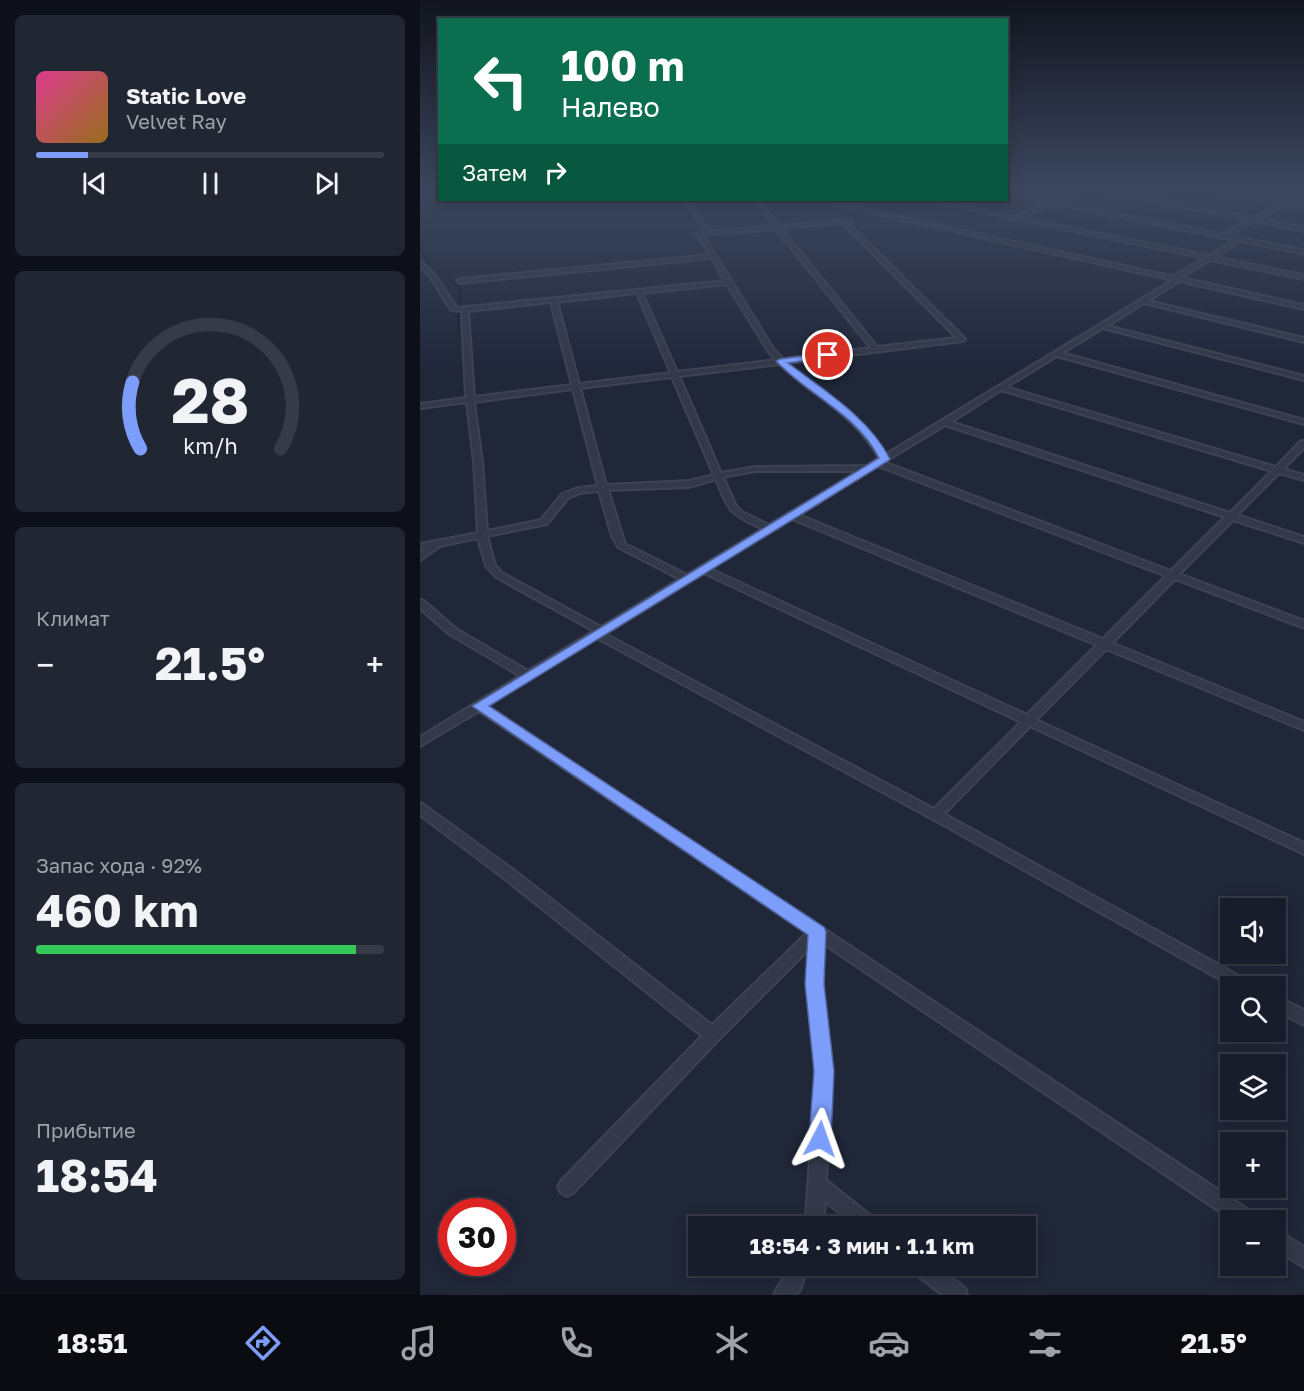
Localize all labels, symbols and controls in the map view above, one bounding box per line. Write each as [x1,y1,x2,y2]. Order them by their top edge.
text: 100 m [561,40,684,90]
icon: left [462,42,540,120]
text: Static Love [126,82,246,109]
text: Налево [561,91,660,123]
text: Velvet Ray [126,109,227,133]
icon: right [539,156,572,189]
text: Затем [462,159,527,186]
icon: previous [78,167,111,200]
icon: pause [194,167,227,200]
icon: next [310,167,343,200]
pin [802,329,853,380]
icon: arrive [811,338,844,371]
text: 28 [171,362,249,437]
text: km/h [183,433,237,459]
text: Климат [36,606,110,630]
text: 21.5° [155,636,265,690]
text: − [36,645,54,684]
text: + [366,645,384,684]
text: Запас хода · 92% [36,853,202,877]
text: 460 km [36,883,199,937]
map controls [1220,898,1286,1276]
button: sound [1220,898,1286,964]
button: search [1220,976,1286,1042]
button: layers [1220,1054,1286,1120]
position arrow [788,1107,852,1171]
text: Прибытие [36,1118,136,1142]
button: + [1220,1132,1286,1198]
text: 18:54 [36,1148,158,1202]
speed limit sign: 30 [438,1198,516,1276]
button: − [1220,1210,1286,1276]
text: 18:54 · 3 мин · 1.1 km [750,1232,974,1259]
icon: directions [242,1322,284,1364]
icon: music [398,1322,440,1364]
icon: phone [555,1322,597,1364]
icon: climate [711,1322,753,1364]
icon: car [868,1322,910,1364]
icon: filters [1024,1322,1066,1364]
text: 18:51 [57,1327,127,1359]
text: 21.5° [1181,1327,1247,1359]

